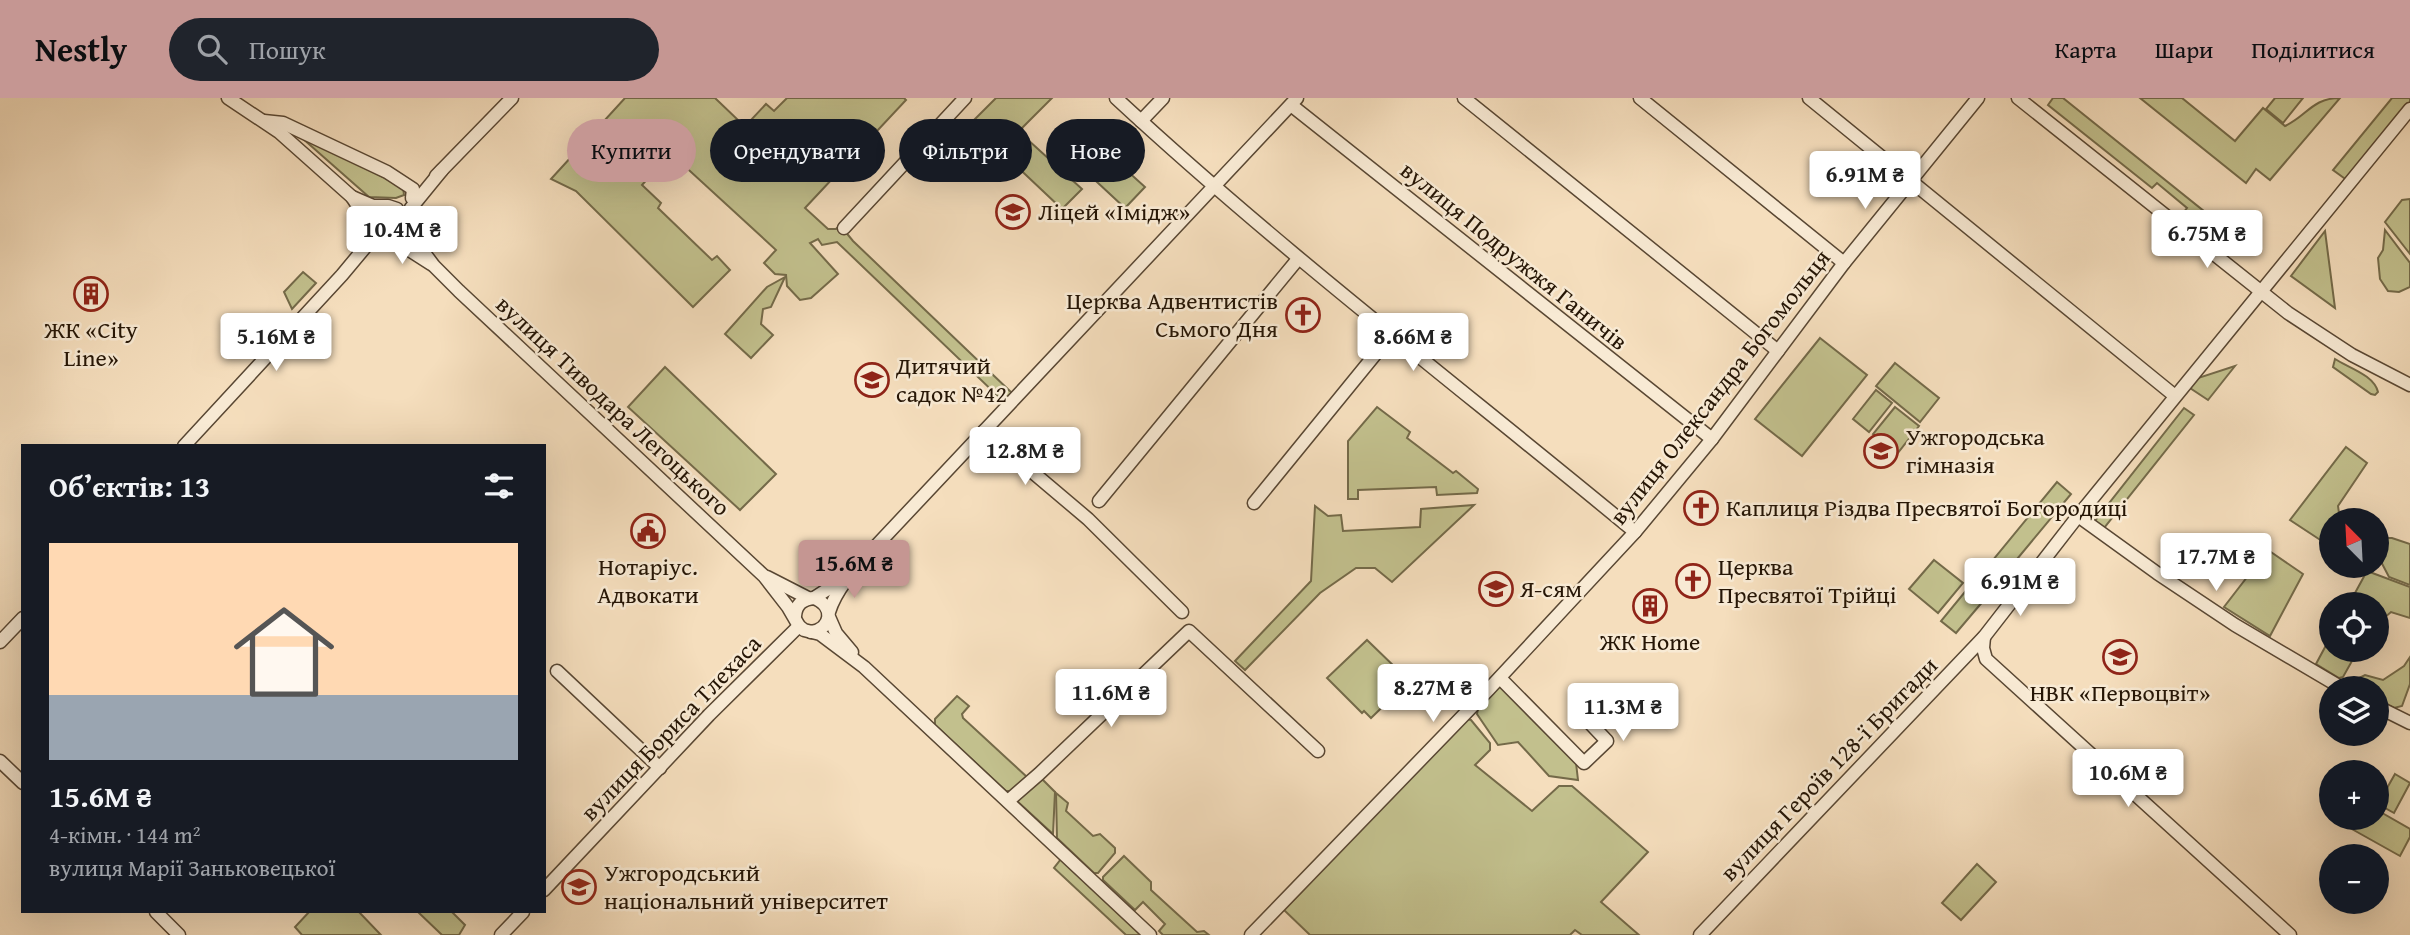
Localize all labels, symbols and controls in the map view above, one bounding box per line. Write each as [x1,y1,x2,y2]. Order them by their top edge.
search box [169,18,659,81]
text: Nestly [35,25,127,73]
icon: search [193,30,231,68]
text: Пошук [249,30,326,69]
text: Карта [2054,32,2117,67]
text: Шари [2155,32,2213,67]
text: Поділитися [2251,32,2375,67]
chip: Купити [567,119,696,182]
chip: Орендувати [710,119,885,182]
chip: Фільтри [899,119,1032,182]
chip: Нове [1046,119,1145,182]
pin: 6.91M ₴ [1800,152,1930,211]
street label: вулиця Подружжя Ганичів [1393,153,1636,358]
text: 6.91M ₴ [1825,157,1905,190]
school or university icon: Ліцей «Імідж» [994,193,1032,231]
place label: Ліцей «Імідж» [1038,194,1190,229]
pin: 10.4M ₴ [337,206,467,266]
pin: 6.75M ₴ [2142,211,2272,270]
text: 10.4M ₴ [362,212,442,245]
text: 6.75M ₴ [2167,216,2247,249]
street label: вулиця Олександра Богомольця [1601,242,1838,532]
building icon: ЖК «City Line» [72,275,110,313]
place label: Церква Адвентистів Сьмого Дня [1066,283,1278,346]
street label: вулиця Тиводара Легоцького [488,287,738,524]
church icon: Церква Адвентистів Сьмого Дня [1284,296,1322,334]
place label: ЖК «City Line» [43,312,138,375]
pin: 5.16M ₴ [211,314,341,373]
pin: 8.66M ₴ [1348,314,1478,373]
text: 5.16M ₴ [236,319,316,352]
text: 8.66M ₴ [1373,319,1453,352]
place label: Дитячий садок №42 [895,348,1007,411]
school or university icon: Дитячий садок №42 [853,361,891,399]
place label: Ужгородська гімназія [1906,419,2045,482]
pin: 12.8M ₴ [960,428,1090,487]
school or university icon: Ужгородська гімназія [1862,432,1900,470]
text: 12.8M ₴ [985,433,1065,466]
text: Об’єктів: 13 [49,464,210,508]
icon: filters [480,467,518,505]
church icon: Каплиця Різдва Пресвятої Богородиці [1682,489,1720,527]
place label: Каплиця Різдва Пресвятої Богородиці [1726,490,2128,525]
north arrow [2319,508,2389,578]
map controls [2319,508,2389,914]
public building icon: Нотаріус. Адвокати [629,512,667,550]
pin: 17.7M ₴ [2151,533,2281,593]
text: 17.7M ₴ [2176,539,2256,572]
pin: 15.6M ₴ [789,540,919,600]
text: 15.6M ₴ [814,546,894,579]
place label: Нотаріус. Адвокати [597,549,699,612]
place label: Церква Пресвятої Трійці [1718,549,1897,612]
pin: 6.91M ₴ [1955,559,2085,618]
church icon: Церква Пресвятої Трійці [1674,562,1712,600]
text: 6.91M ₴ [1980,564,2060,597]
school or university icon: Я-сям [1477,570,1515,608]
place label: Я-сям [1519,571,1582,606]
building icon: ЖК Home [1631,587,1669,625]
icon: home [221,589,347,715]
button: locate [2319,592,2389,662]
place label: ЖК Home [1599,624,1700,659]
street label: вулиця Бориса Тлехаса [572,626,769,828]
school or university icon: НВК «Первоцвіт» [2101,638,2139,676]
street label: вулиця Героїв 128-ї Бригади [1712,649,1945,889]
pin: 8.27M ₴ [1368,664,1498,724]
pin: 11.6M ₴ [1046,670,1176,729]
text: 8.27M ₴ [1393,670,1473,703]
text: 11.6M ₴ [1071,675,1151,708]
place label: НВК «Первоцвіт» [2030,675,2210,710]
button: layers [2319,676,2389,746]
pin: 11.3M ₴ [1558,684,1688,743]
text: 11.3M ₴ [1583,689,1663,722]
pin: 10.6M ₴ [2063,750,2193,809]
text: 10.6M ₴ [2088,755,2168,788]
button: + [2319,760,2389,830]
text: 15.6M ₴ [49,774,152,818]
text: 4-кімн. · 144 m² [49,818,201,851]
button: − [2319,844,2389,914]
text: вулиця Марії Заньковецької [49,851,336,884]
place label: Ужгородський національний університет [604,855,888,918]
school or university icon: Ужгородський національний університет [560,868,598,906]

